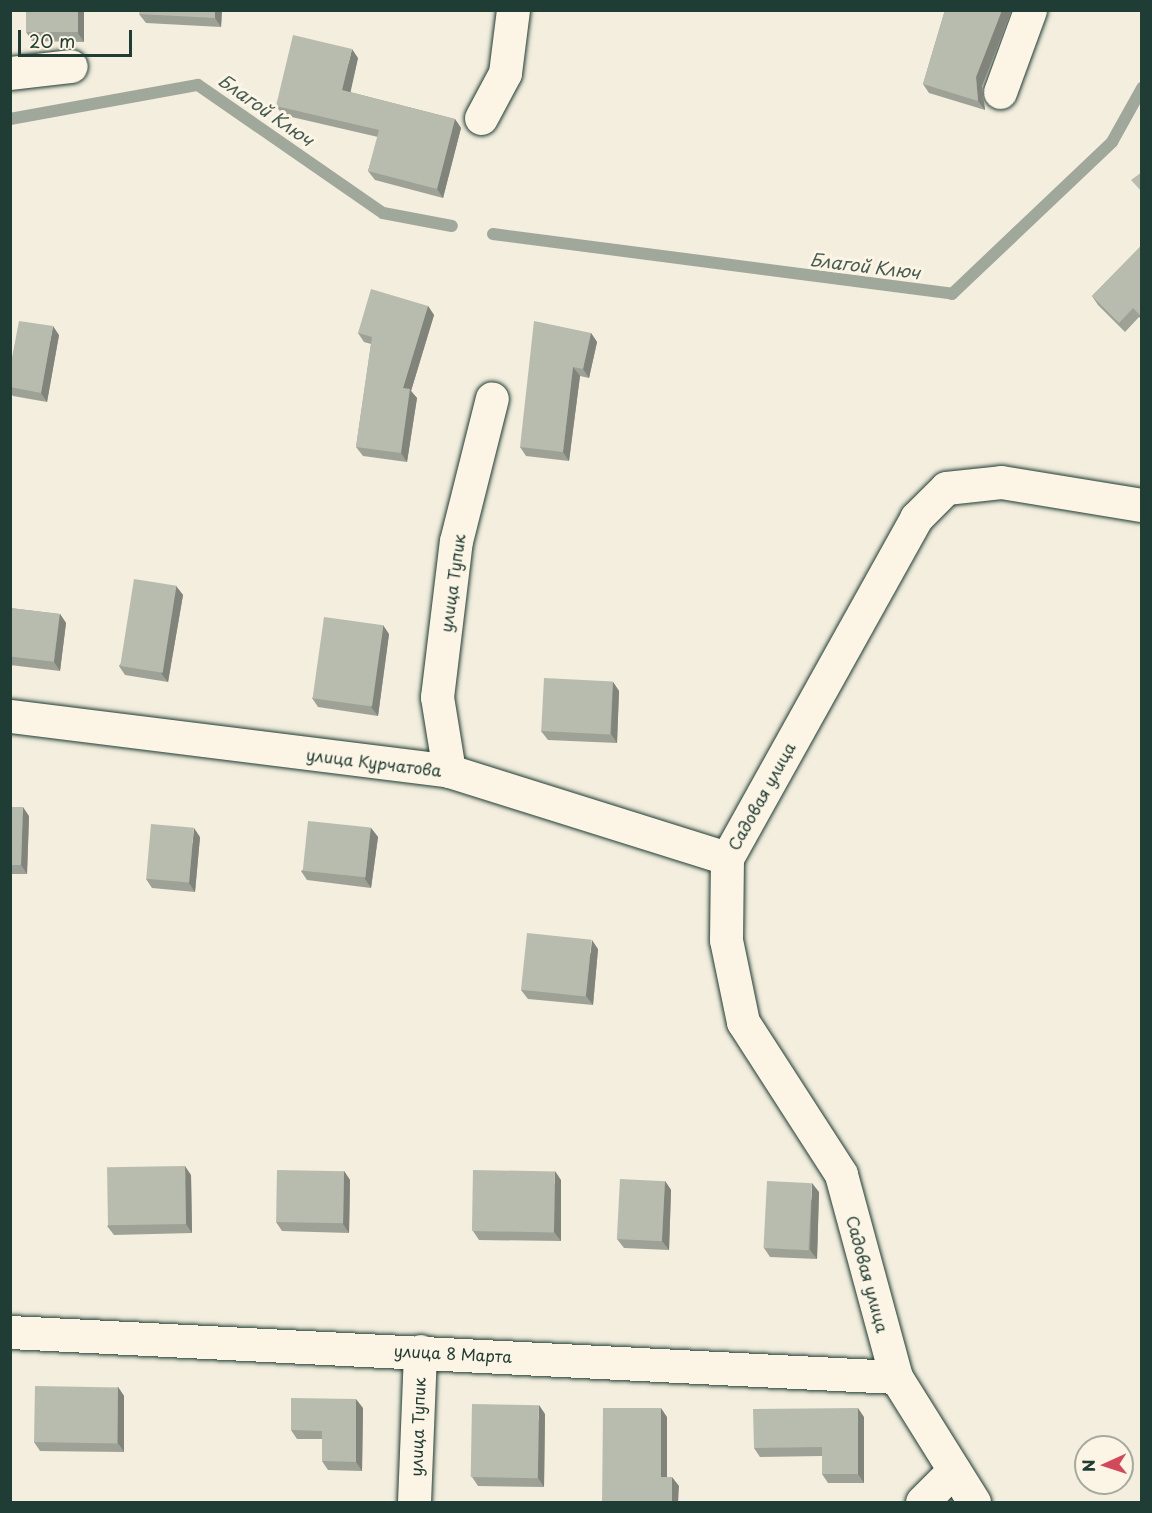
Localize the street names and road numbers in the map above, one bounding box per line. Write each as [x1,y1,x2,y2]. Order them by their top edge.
street label: улица Тупик [436,532,468,634]
street label: Садовая улица [723,738,799,854]
street label: улица Курчатова [305,744,443,780]
street label: Садовая улица [843,1213,893,1335]
street label: улица 8 Марта [393,1340,513,1366]
street label: улица Тупик [406,1377,428,1477]

